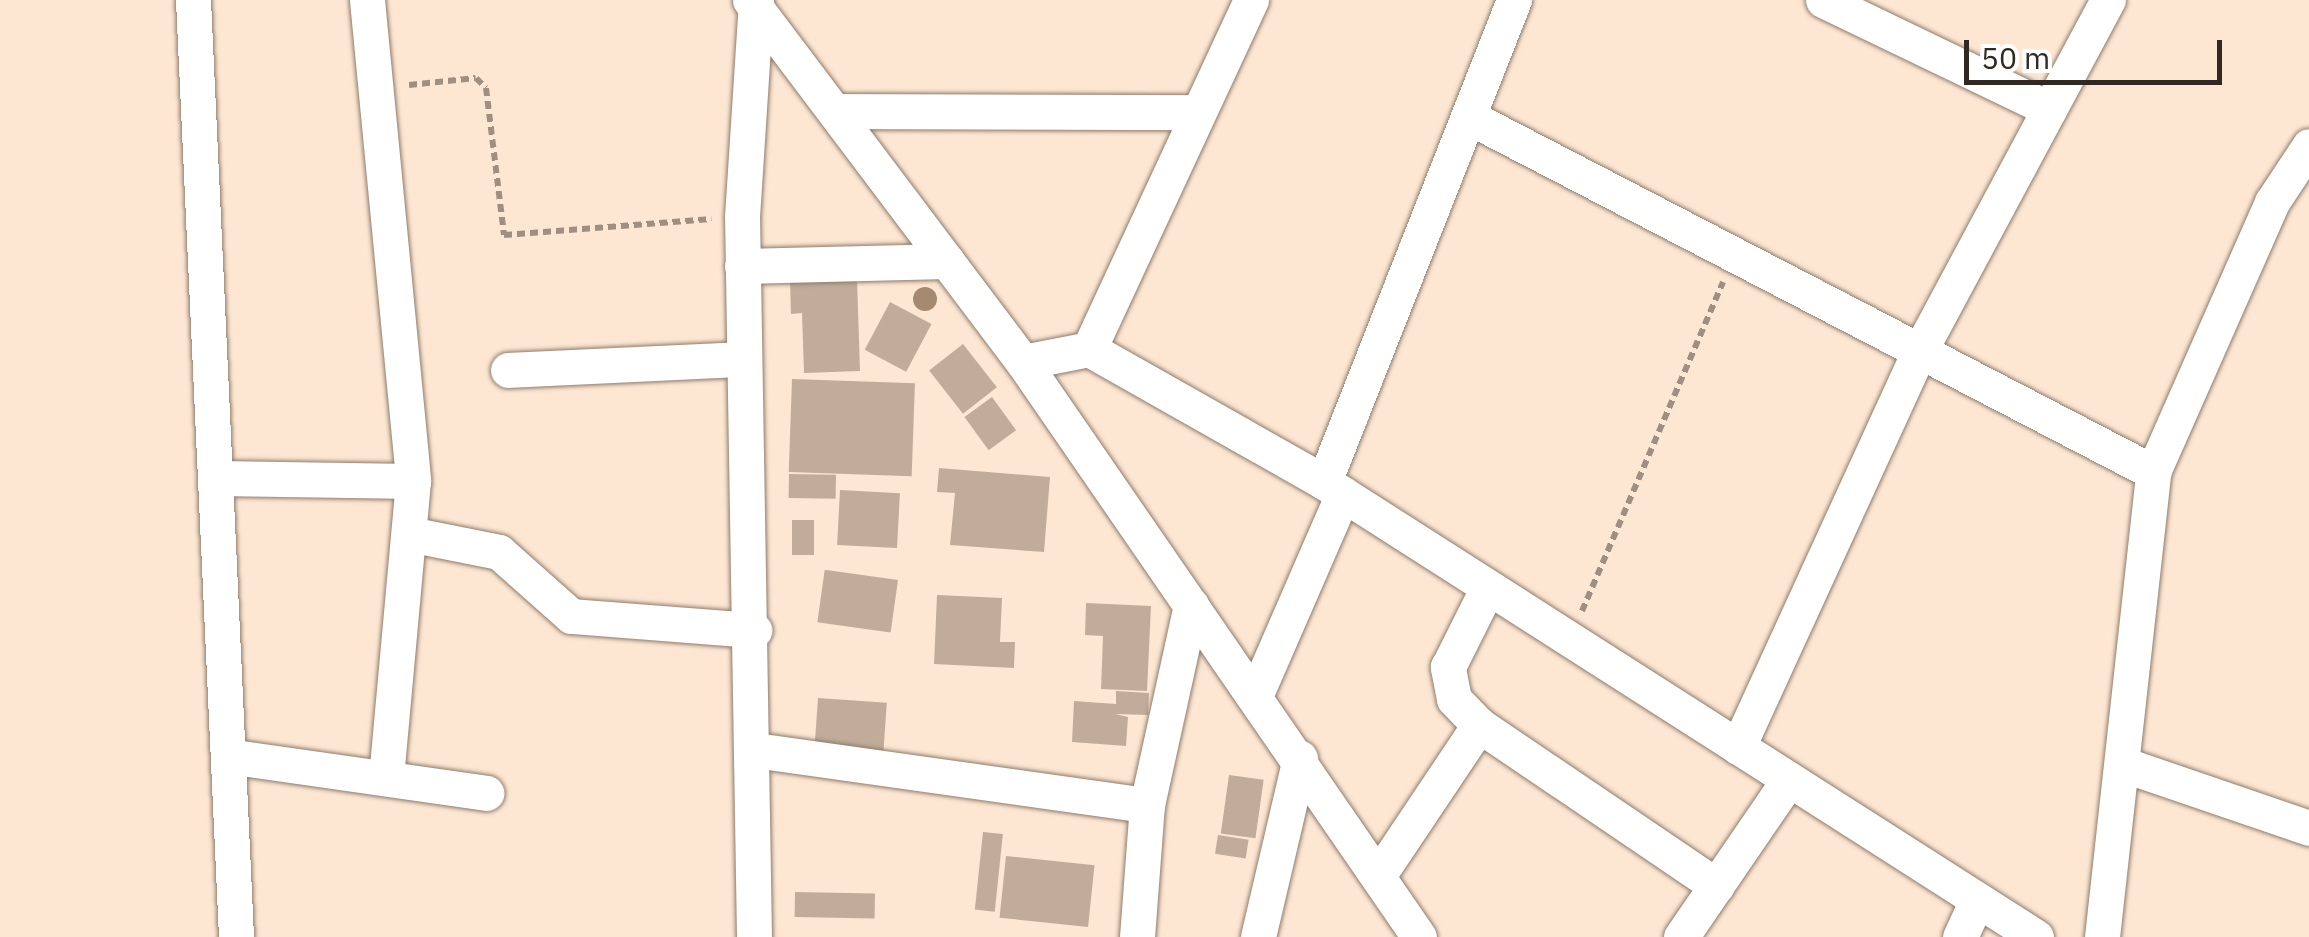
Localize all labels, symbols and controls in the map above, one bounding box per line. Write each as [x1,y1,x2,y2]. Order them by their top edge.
scale bar [1969,20,2226,82]
text: 50 m [1981,38,2050,77]

